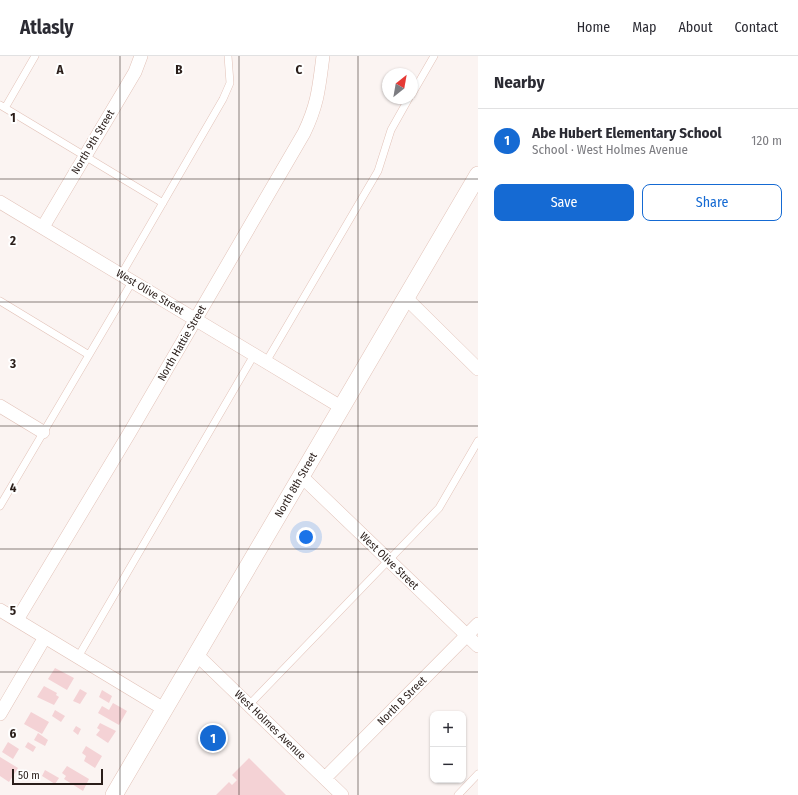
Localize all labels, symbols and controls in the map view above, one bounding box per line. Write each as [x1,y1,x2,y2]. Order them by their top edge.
text: Atlasly [20,16,74,39]
text: Home [577,19,610,36]
text: Map [632,19,656,36]
text: About [678,19,713,36]
text: Contact [735,19,778,36]
text: A [55,62,64,77]
text: B [175,62,183,77]
text: C [296,62,303,77]
north arrow [382,68,418,104]
text: Nearby [494,72,545,93]
street label: North 9th Street [69,107,117,176]
text: 1 [10,110,16,125]
text: Abe Hubert Elementary School [532,124,722,142]
text: 1 [504,133,510,148]
text: 120 m [751,133,782,148]
text: School · West Holmes Avenue [532,142,688,157]
button: Save [494,184,634,221]
button: Share [642,184,782,221]
text: 2 [9,233,16,248]
street label: West Olive Street [114,267,187,318]
street label: North Hattie Street [155,302,209,383]
text: 3 [9,356,16,371]
street label: North 8th Street [272,450,320,520]
text: 4 [10,480,17,495]
your location [296,527,316,547]
street label: West Olive Street [357,530,421,593]
text: 5 [10,603,16,618]
street label: North B Street [375,674,429,728]
street label: West Holmes Avenue [232,688,308,762]
map controls [430,711,466,783]
button: + [430,711,466,747]
pin: 1 [200,723,226,753]
text: 6 [10,726,17,741]
button: − [430,747,466,783]
scale bar [12,767,103,786]
text: 50 m [18,769,40,782]

